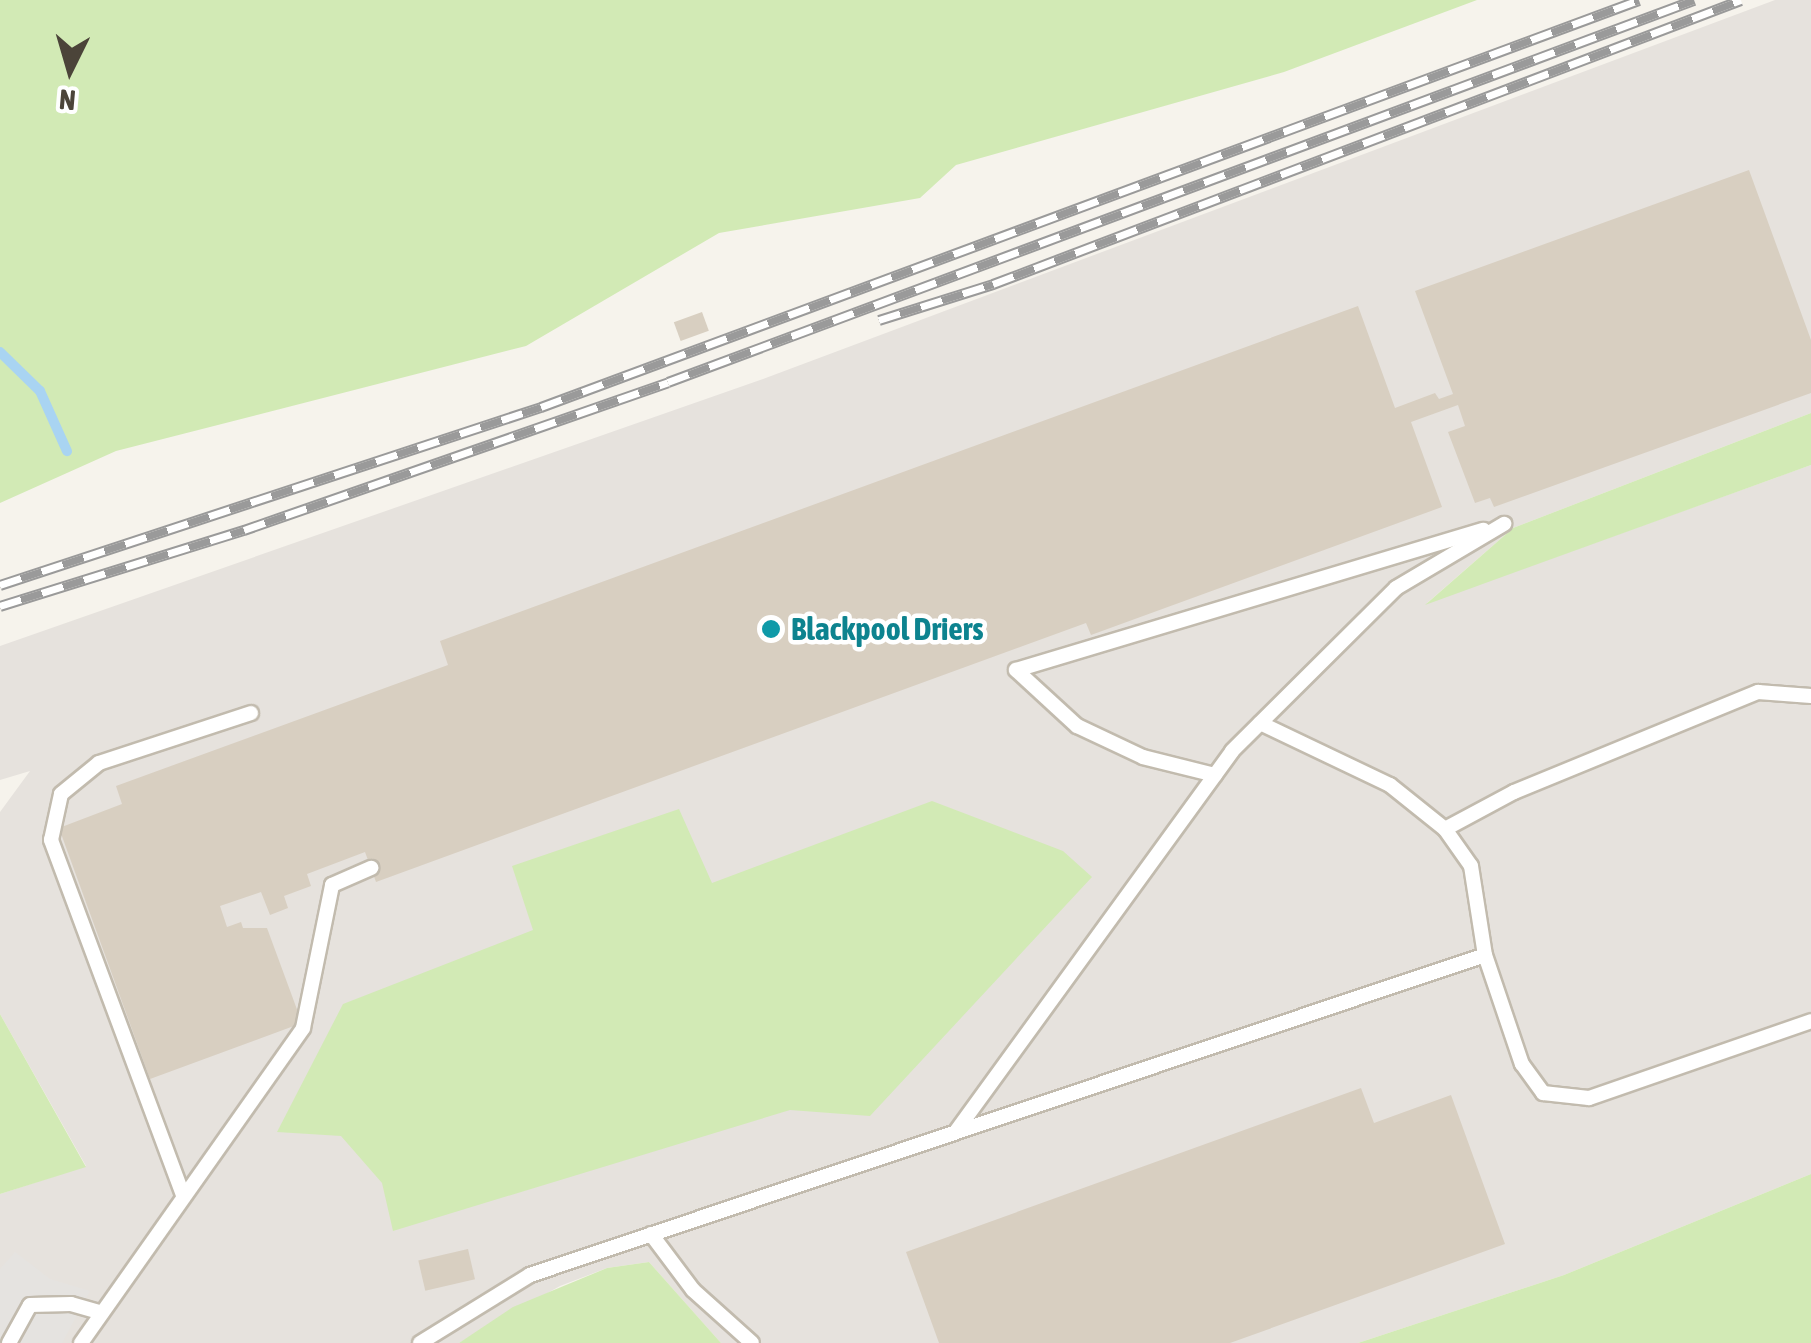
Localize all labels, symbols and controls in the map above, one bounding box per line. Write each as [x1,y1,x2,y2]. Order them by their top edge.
north arrow [20,20,120,120]
text: N [58,83,77,117]
place label: Blackpool Driers [791,610,984,648]
marker: Blackpool Driers [760,618,782,640]

